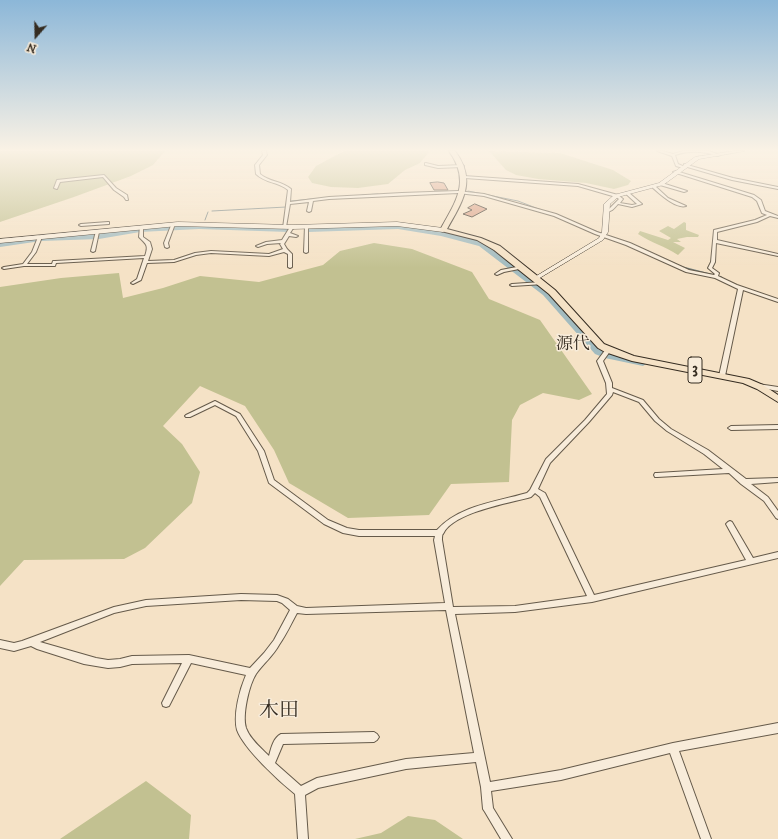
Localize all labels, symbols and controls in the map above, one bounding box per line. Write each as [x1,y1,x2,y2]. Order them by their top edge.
north arrow [16,16,56,56]
text: N [25,39,39,55]
district label: 源代 [556,335,590,355]
road number: 3 [688,357,702,383]
district label: 木田 [259,700,299,724]

